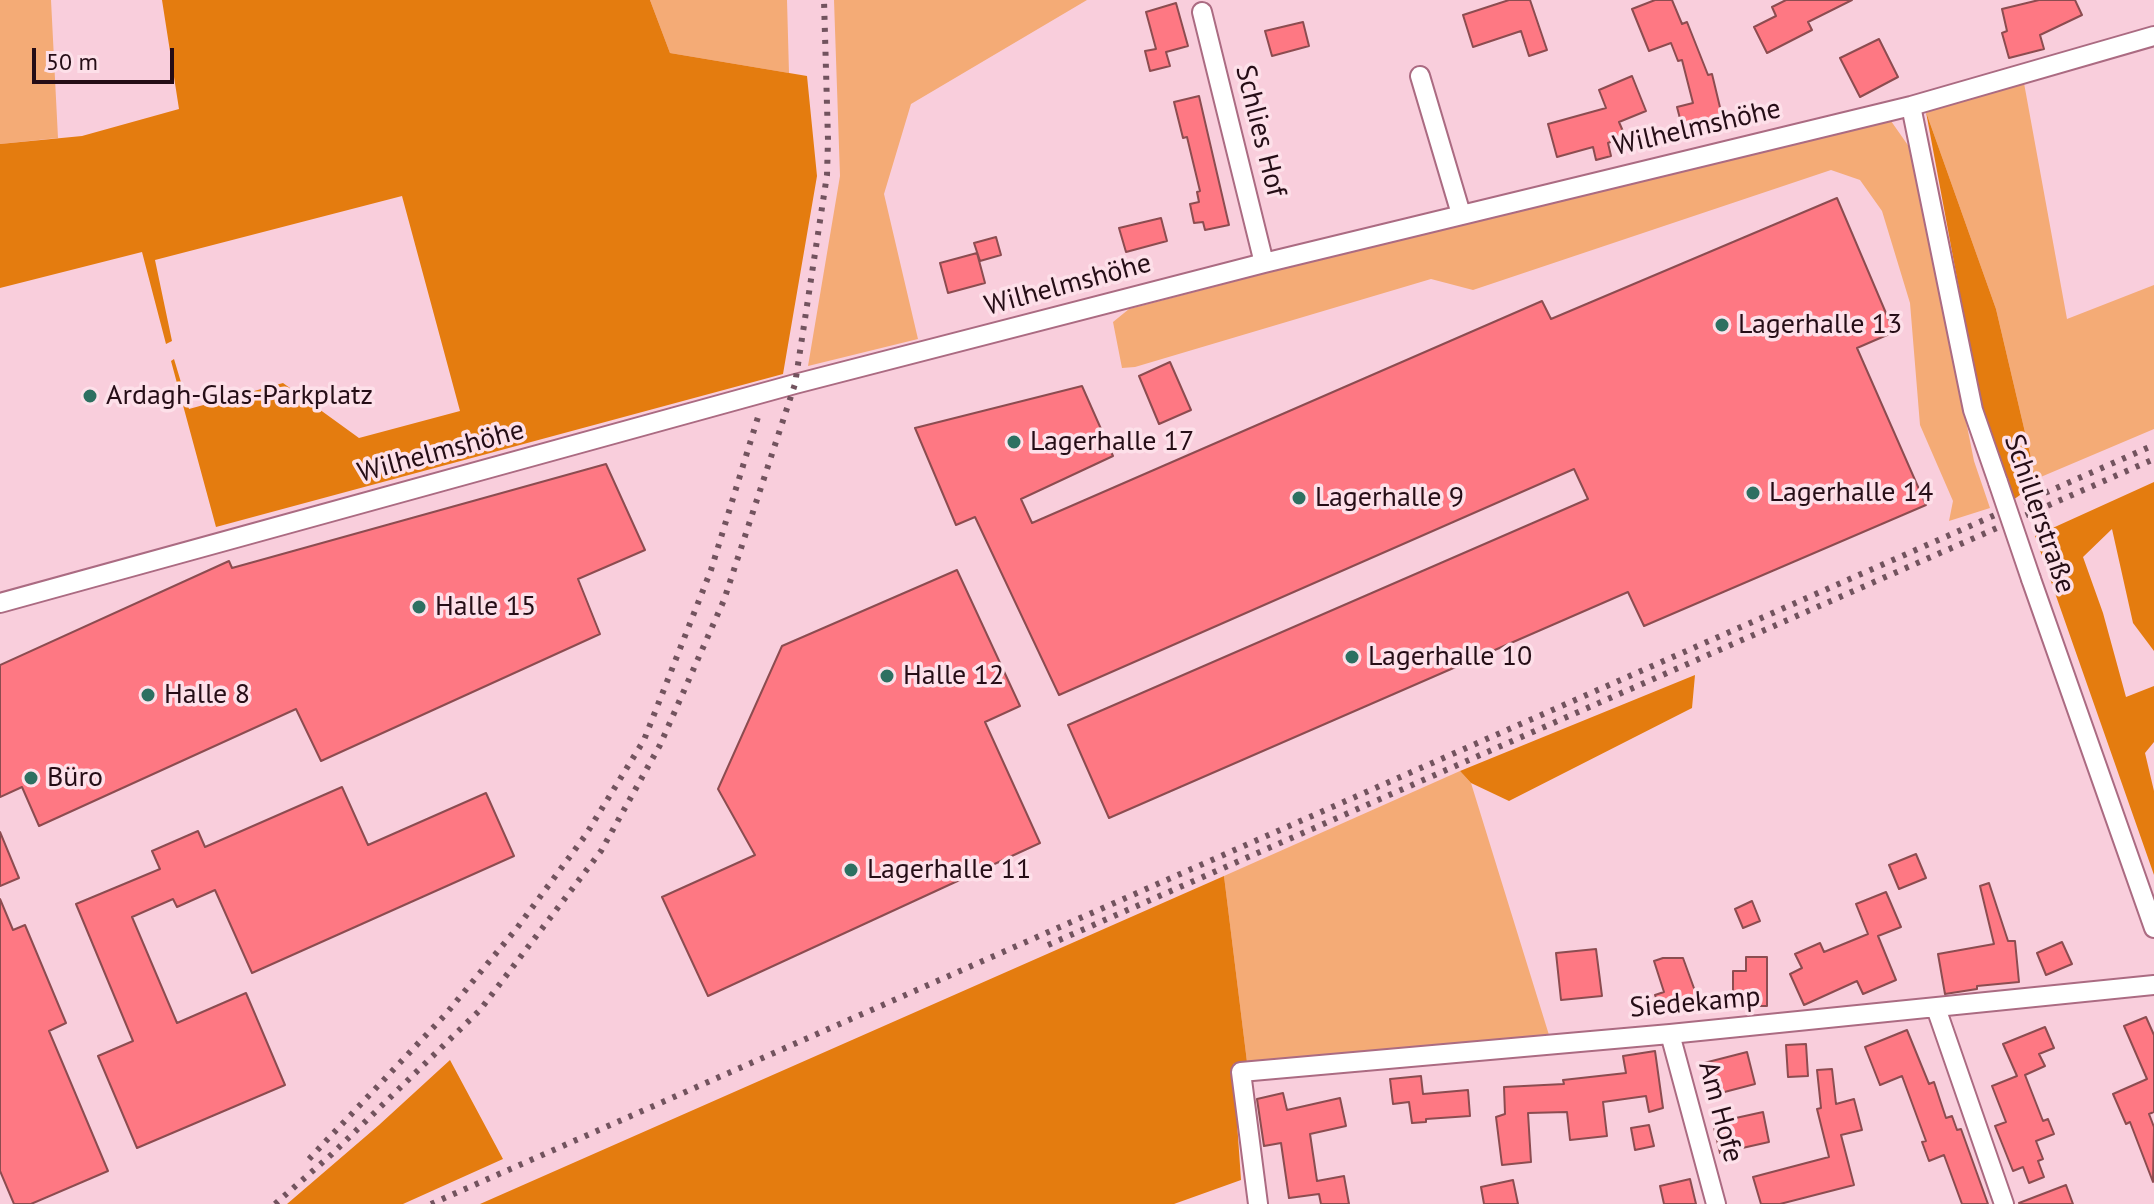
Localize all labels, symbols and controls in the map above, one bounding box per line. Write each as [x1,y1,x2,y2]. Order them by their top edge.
scale bar [36,32,178,82]
text: 50 m [46,46,98,77]
street label: Schlies Hof [1227,62,1293,200]
street label: Wilhelmshöhe [1610,92,1784,164]
street label: Wilhelmshöhe [981,247,1155,323]
place label: Lagerhalle 13 [1738,308,1902,342]
marker: Lagerhalle 13 [1713,316,1731,334]
place label: Ardagh-Glas-Parkplatz [106,379,373,413]
marker: Ardagh-Glas-Parkplatz [81,387,99,405]
street label: Wilhelmshöhe [354,414,528,490]
place label: Lagerhalle 17 [1030,425,1194,459]
street label: Schillerstraße [1996,430,2082,598]
marker: Lagerhalle 17 [1005,433,1023,451]
place label: Lagerhalle 14 [1769,476,1933,510]
place label: Lagerhalle 9 [1315,481,1464,515]
marker: Lagerhalle 14 [1744,484,1762,502]
marker: Lagerhalle 9 [1290,489,1308,507]
place label: Halle 15 [435,590,536,624]
marker: Halle 15 [410,598,428,616]
place label: Lagerhalle 10 [1368,640,1532,674]
marker: Lagerhalle 10 [1343,648,1361,666]
place label: Halle 12 [903,659,1004,693]
marker: Halle 12 [878,667,896,685]
place label: Halle 8 [164,678,250,712]
marker: Halle 8 [139,686,157,704]
place label: Büro [47,761,103,795]
marker: Büro [22,769,40,787]
place label: Lagerhalle 11 [867,853,1031,887]
marker: Lagerhalle 11 [842,861,860,879]
street label: Siedekamp [1628,981,1762,1025]
street label: Am Hofe [1690,1058,1750,1166]

